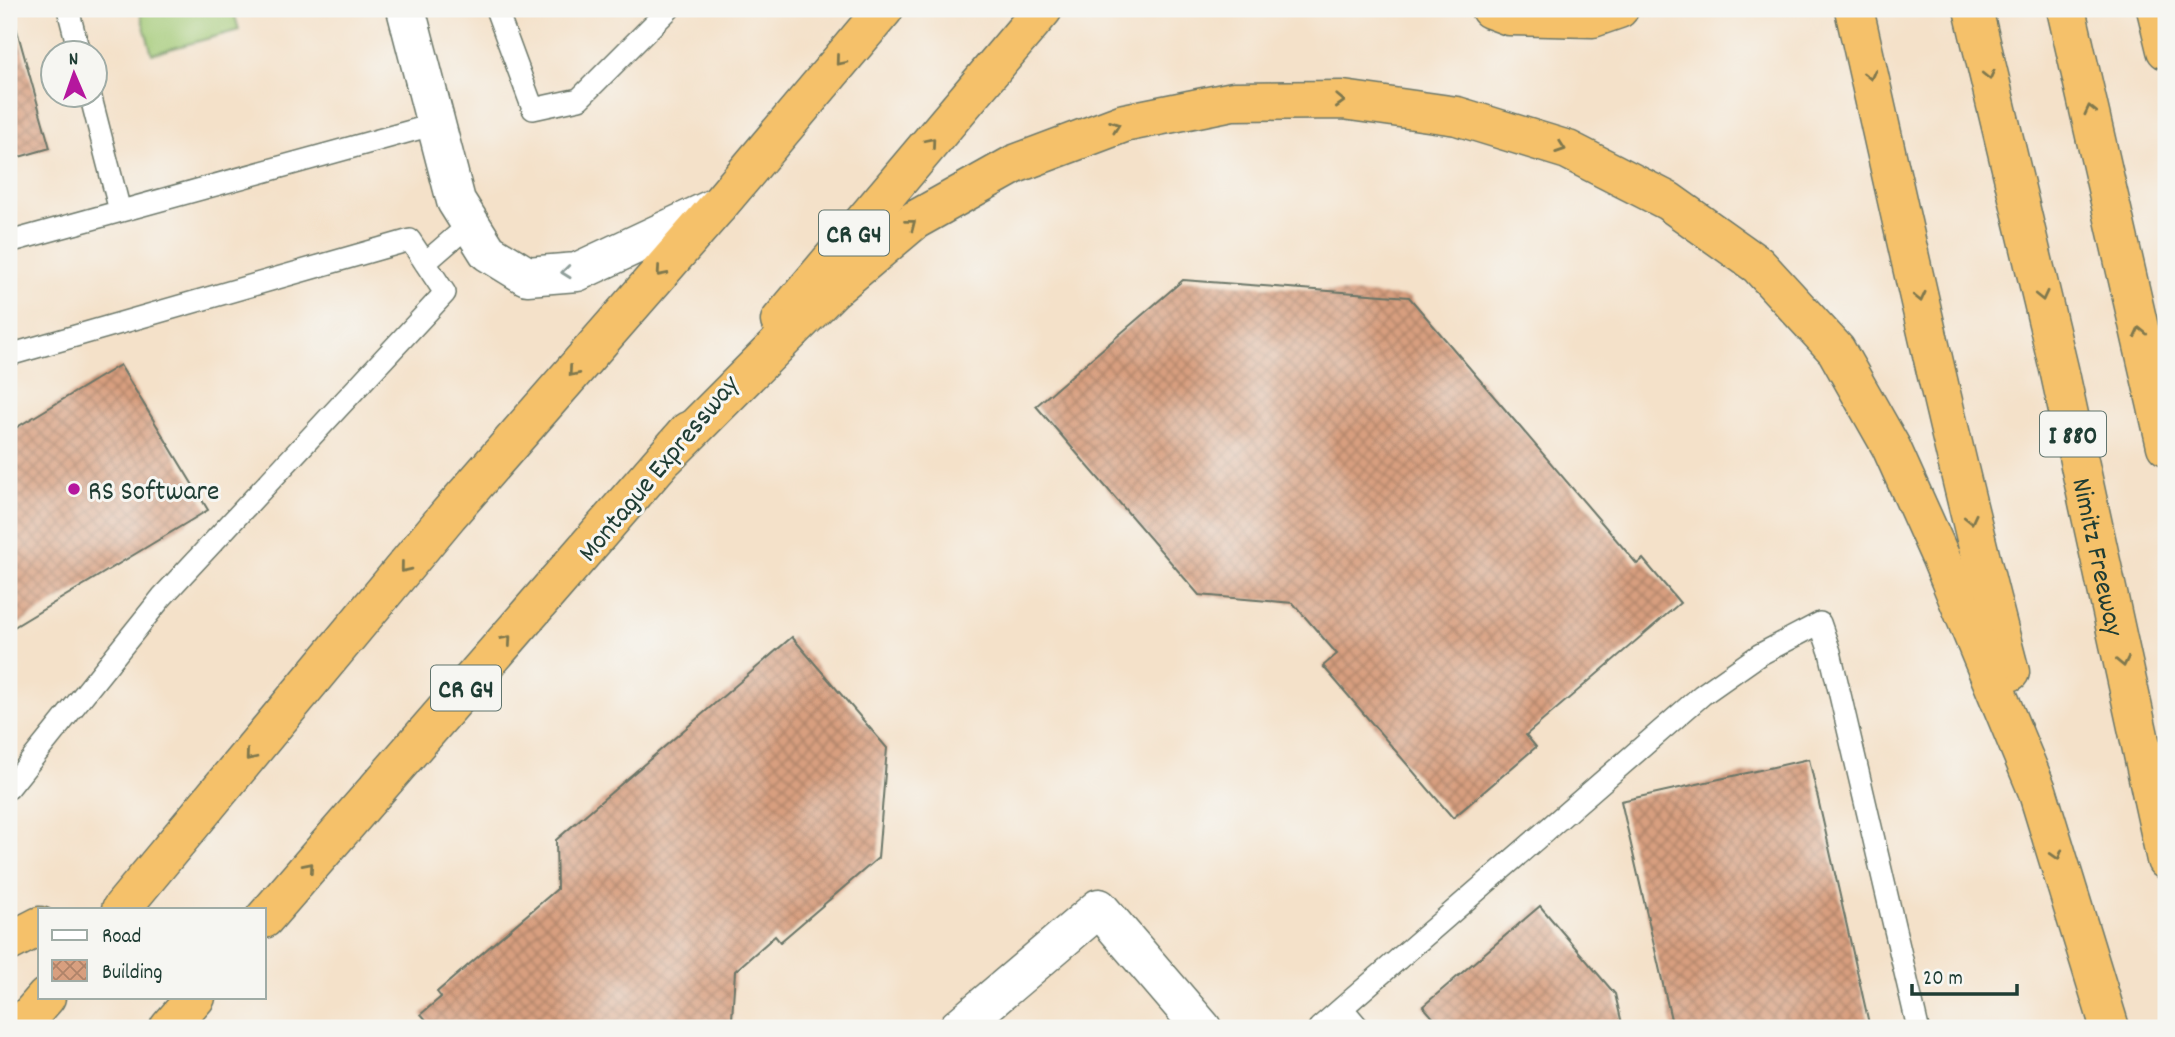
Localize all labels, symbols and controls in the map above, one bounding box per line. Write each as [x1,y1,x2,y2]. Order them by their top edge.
north arrow [38,38,108,108]
text: N [68,47,79,74]
one-way arrow [836,53,848,66]
one-way arrow [1861,69,1876,81]
one-way arrow [1981,69,1995,81]
one-way arrow [1334,93,1345,108]
one-way arrow [2083,104,2098,116]
one-way arrow [1108,120,1120,134]
one-way arrow [923,137,935,150]
one-way arrow [1555,140,1567,154]
road number: CR G4 [819,210,889,256]
one-way arrow [903,220,915,233]
one-way arrow [657,263,669,276]
one-way arrow [560,264,571,279]
one-way arrow [2033,290,2048,302]
one-way arrow [1911,291,1926,303]
one-way arrow [2134,326,2148,338]
one-way arrow [569,364,581,377]
street label: Montague Expressway [571,368,751,572]
road number: I 880 [2040,412,2106,456]
place label: RS Software [88,474,219,514]
street label: Nimitz Freeway [2058,475,2132,641]
marker: RS Software [66,481,82,497]
one-way arrow [1963,513,1977,525]
one-way arrow [400,561,413,573]
one-way arrow [499,636,511,649]
one-way arrow [2115,656,2129,668]
road number: CR G4 [431,666,501,710]
one-way arrow [246,748,258,761]
one-way arrow [2049,849,2063,861]
one-way arrow [301,863,313,876]
legend [38,908,266,998]
text: Road [102,923,141,953]
scale bar [1912,953,2018,997]
text: Building [102,959,162,989]
text: 20 m [1923,965,1963,995]

